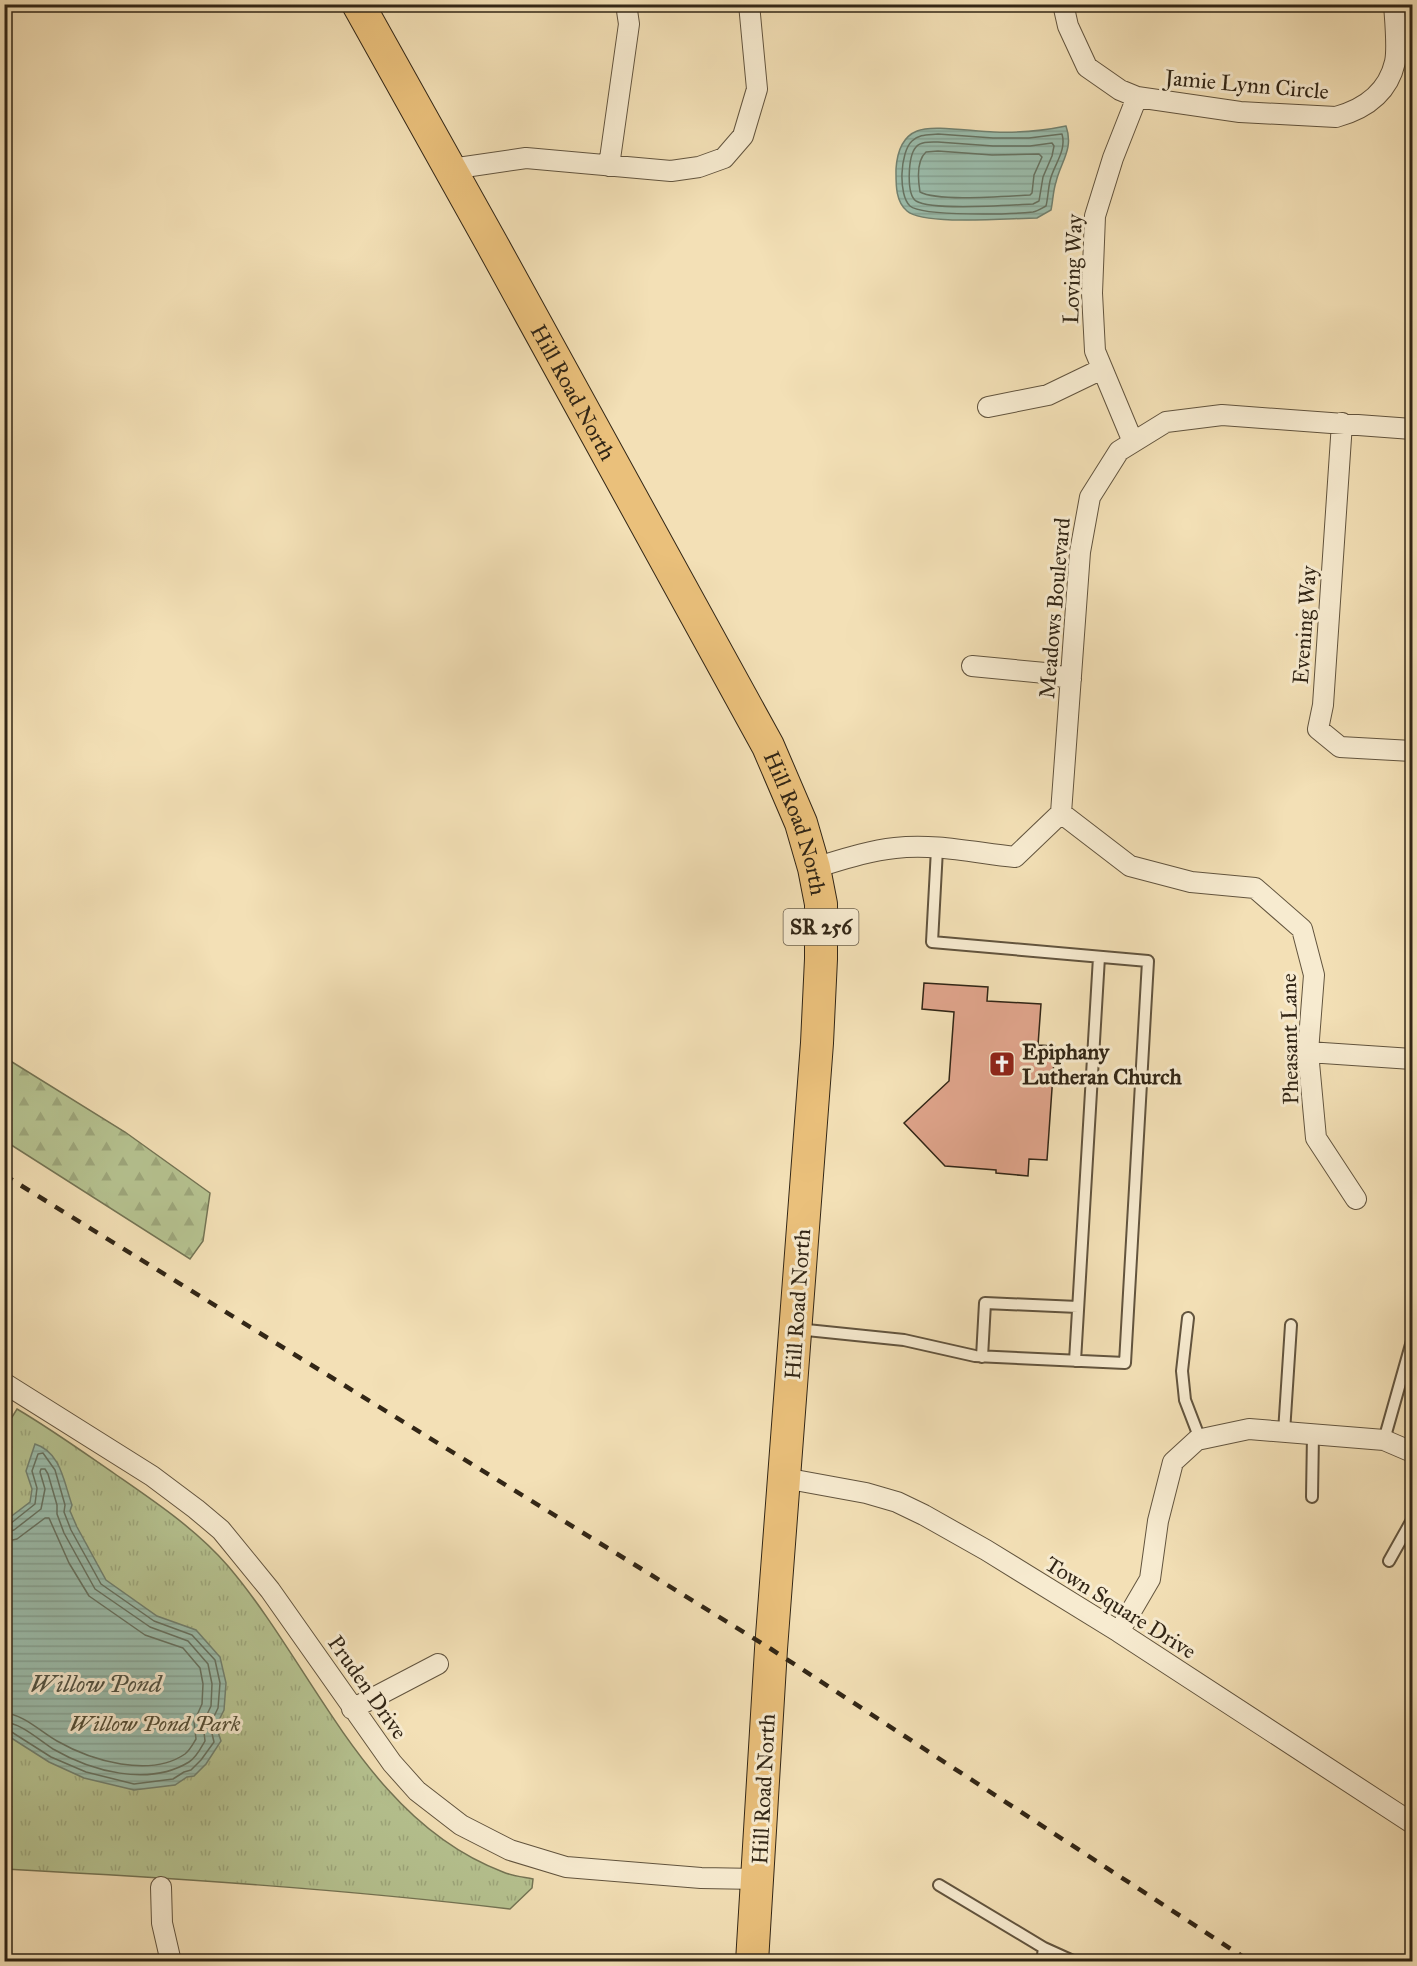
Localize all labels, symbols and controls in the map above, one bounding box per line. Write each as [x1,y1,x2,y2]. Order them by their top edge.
street label: Jamie Lynn Circle [1162,64,1330,105]
street label: Loving Way [1057,213,1088,324]
street label: Hill Road North [525,320,621,465]
street label: Meadows Boulevard [1033,516,1076,700]
street label: Evening Way [1287,564,1322,685]
street label: Hill Road North [758,747,832,897]
road number: SR 256 [784,909,858,945]
street label: Pheasant Lane [1275,973,1304,1105]
place label: Epiphany Lutheran Church [1022,1038,1183,1090]
church icon: Epiphany Lutheran Church [987,1049,1017,1079]
street label: Hill Road North [779,1228,816,1380]
street label: Town Square Drive [1040,1550,1201,1665]
street label: Pruden Drive [322,1630,413,1744]
water label: Willow Pond [30,1669,163,1699]
park label: Willow Pond Park [70,1710,241,1737]
street label: Hill Road North [746,1713,781,1865]

